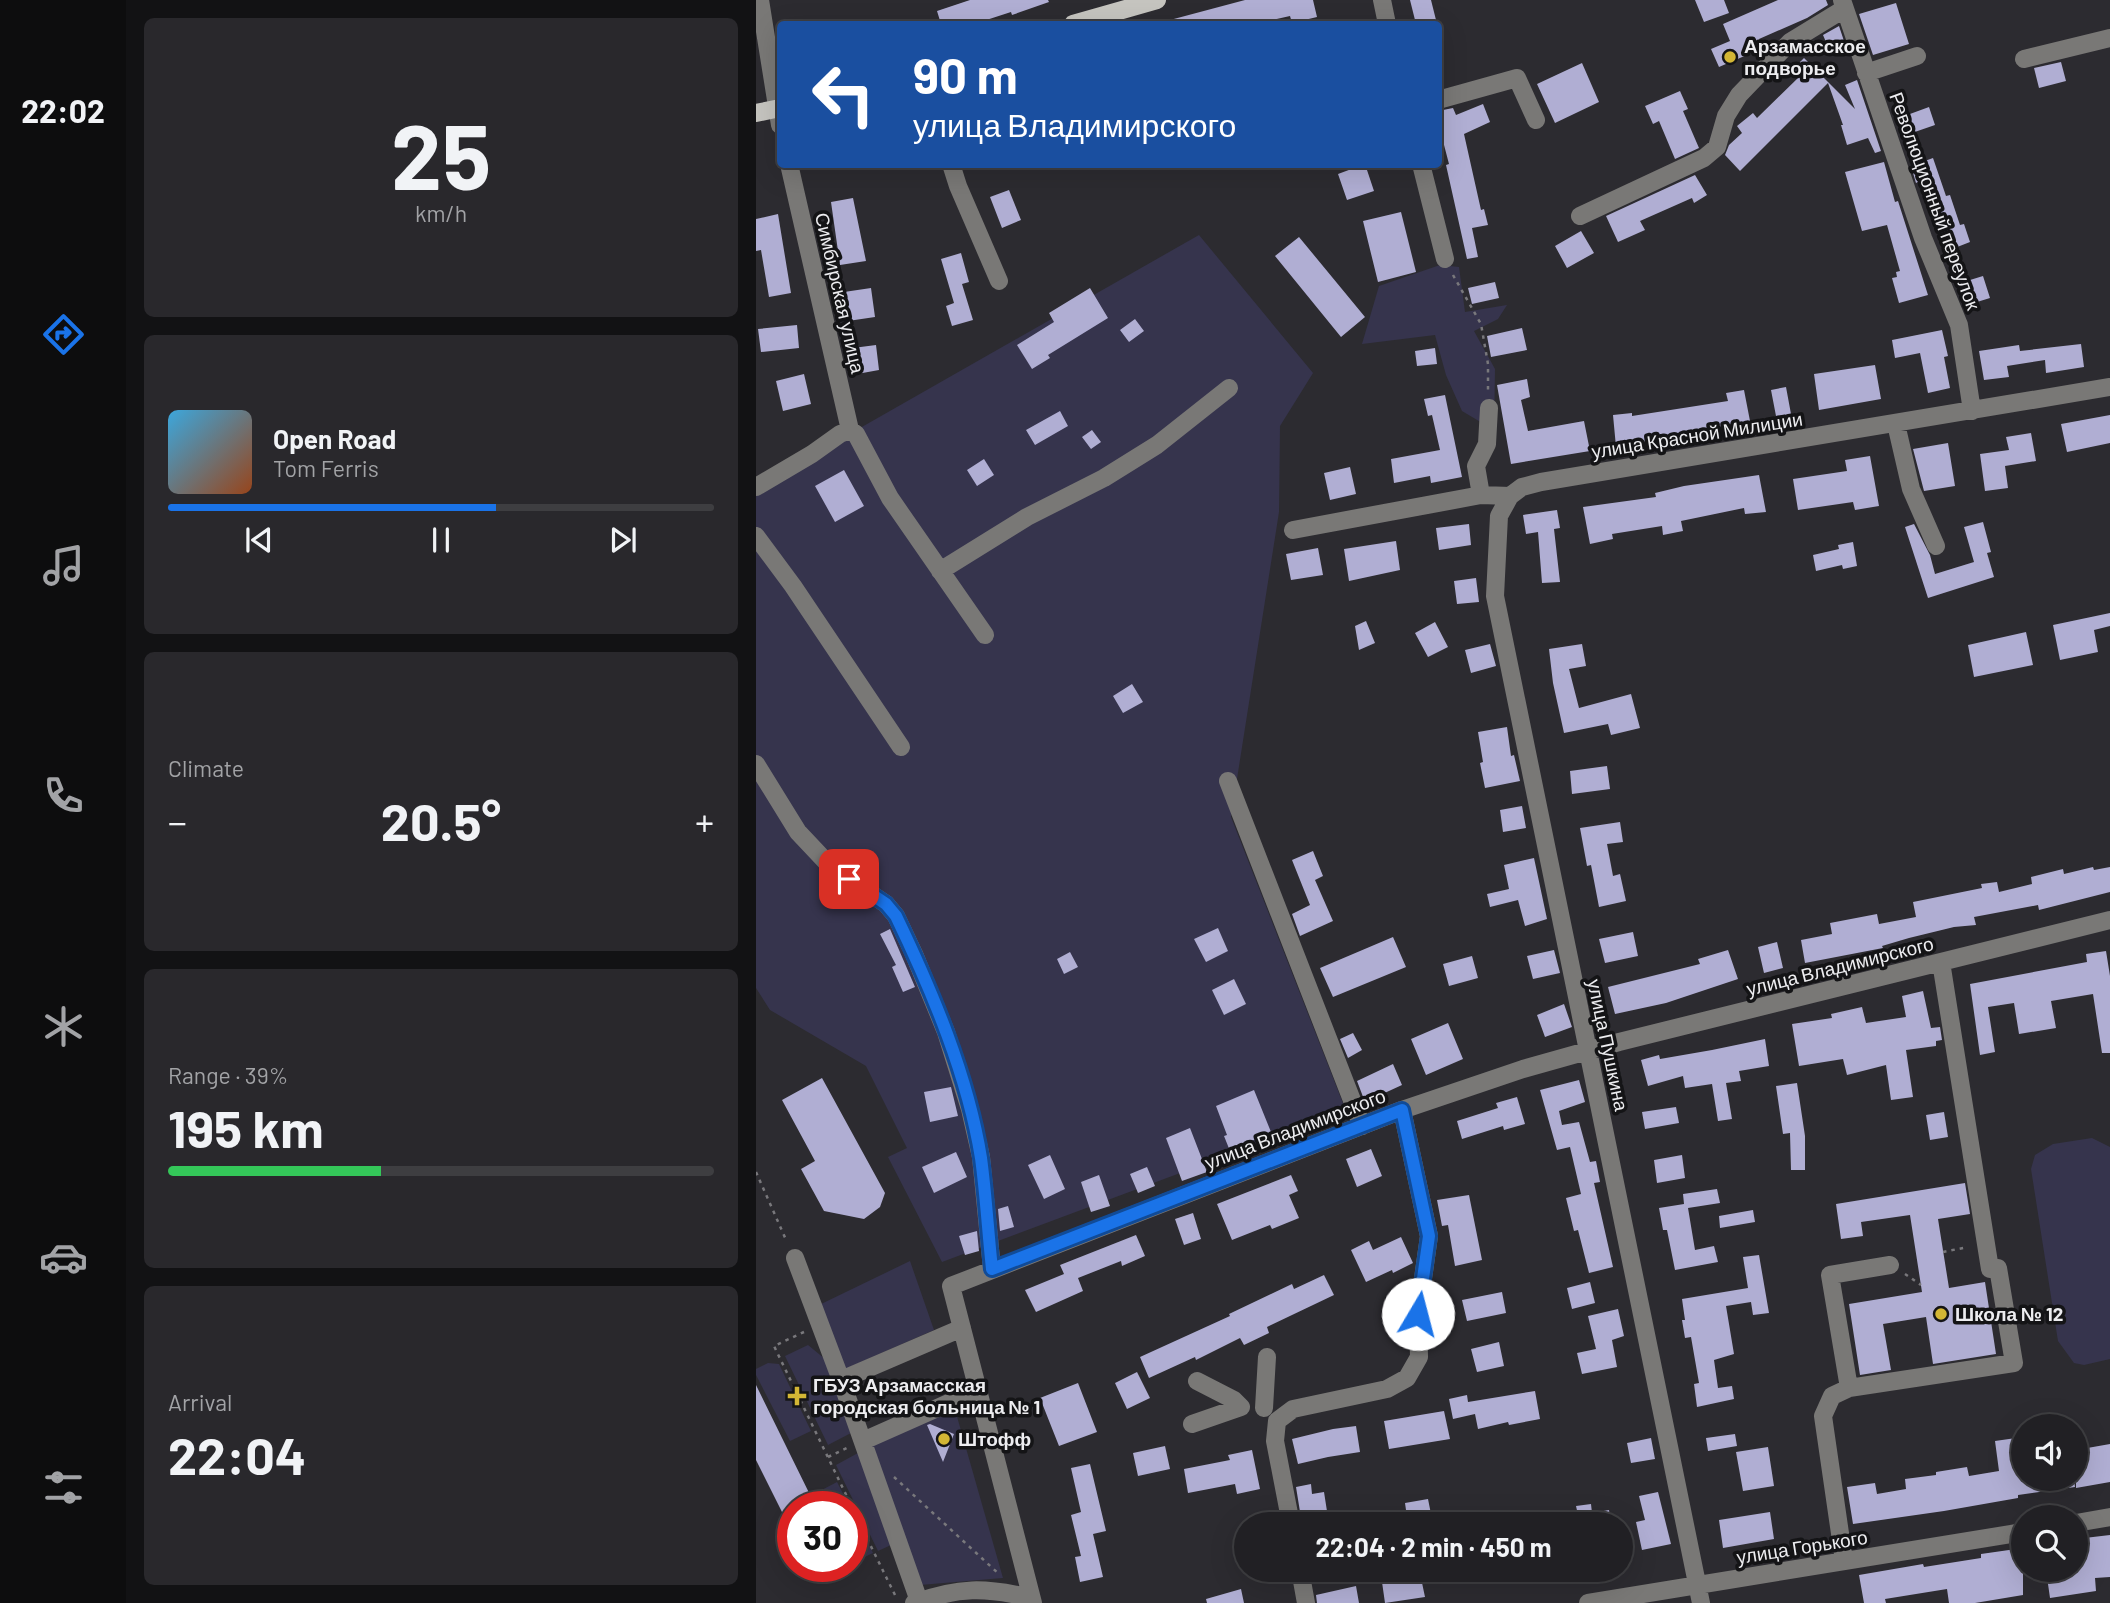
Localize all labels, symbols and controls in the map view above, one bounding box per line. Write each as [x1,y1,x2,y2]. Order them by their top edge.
place label: Арзамасское подворье [1744,34,1866,79]
text: 90 m [913,45,1018,104]
icon: left [798,49,889,140]
marker: Арзамасское подворье [1722,49,1738,65]
street label: Революционный переулок [1885,89,1986,313]
text: 22:02 [21,91,105,129]
text: 25 [391,99,491,208]
text: улица Владимирского [913,105,1236,143]
text: km/h [415,199,467,227]
street label: Симбирская улица [811,210,870,376]
icon: directions [39,310,88,359]
street label: улица Красной Милиции [1590,406,1804,463]
text: Open Road [273,423,396,454]
text: Tom Ferris [273,454,379,482]
icon: previous [240,521,278,559]
icon: pause [422,521,460,559]
icon: next [604,521,642,559]
icon: music [39,541,88,590]
text: Climate [168,754,244,782]
icon: phone [39,771,88,820]
text: 20.5° [381,789,501,851]
text: − [168,798,187,844]
text: + [695,798,714,844]
pin [819,849,879,909]
icon: arrive [830,860,868,898]
street label: улица Владимирского [1744,931,1936,1000]
street label: улица Пушкина [1583,977,1634,1113]
icon: climate [39,1002,88,1051]
text: Range · 39% [168,1061,288,1089]
street label: улица Владимирского [1201,1083,1389,1174]
text: 195 km [168,1096,324,1158]
icon: car [39,1233,88,1282]
position arrow [1381,1277,1455,1351]
place label: Школа № 12 [1955,1302,2063,1325]
marker: Школа № 12 [1933,1306,1949,1322]
place label: ГБУЗ Арзамасская городская больница № 1 [813,1373,1040,1418]
marker: ГБУЗ Арзамасская городская больница № 1 [787,1386,807,1406]
text: Arrival [168,1388,232,1416]
map controls [2011,1414,2088,1582]
button: sound [2011,1414,2088,1491]
text: 22:04 [168,1423,306,1485]
place label: Штофф [958,1427,1031,1450]
marker: Штофф [936,1431,952,1447]
icon: filters [39,1463,88,1512]
speed limit sign: 30 [777,1491,868,1582]
button: search [2011,1505,2088,1582]
street label: улица Горького [1735,1525,1869,1568]
text: 22:04 · 2 min · 450 m [1316,1531,1551,1562]

